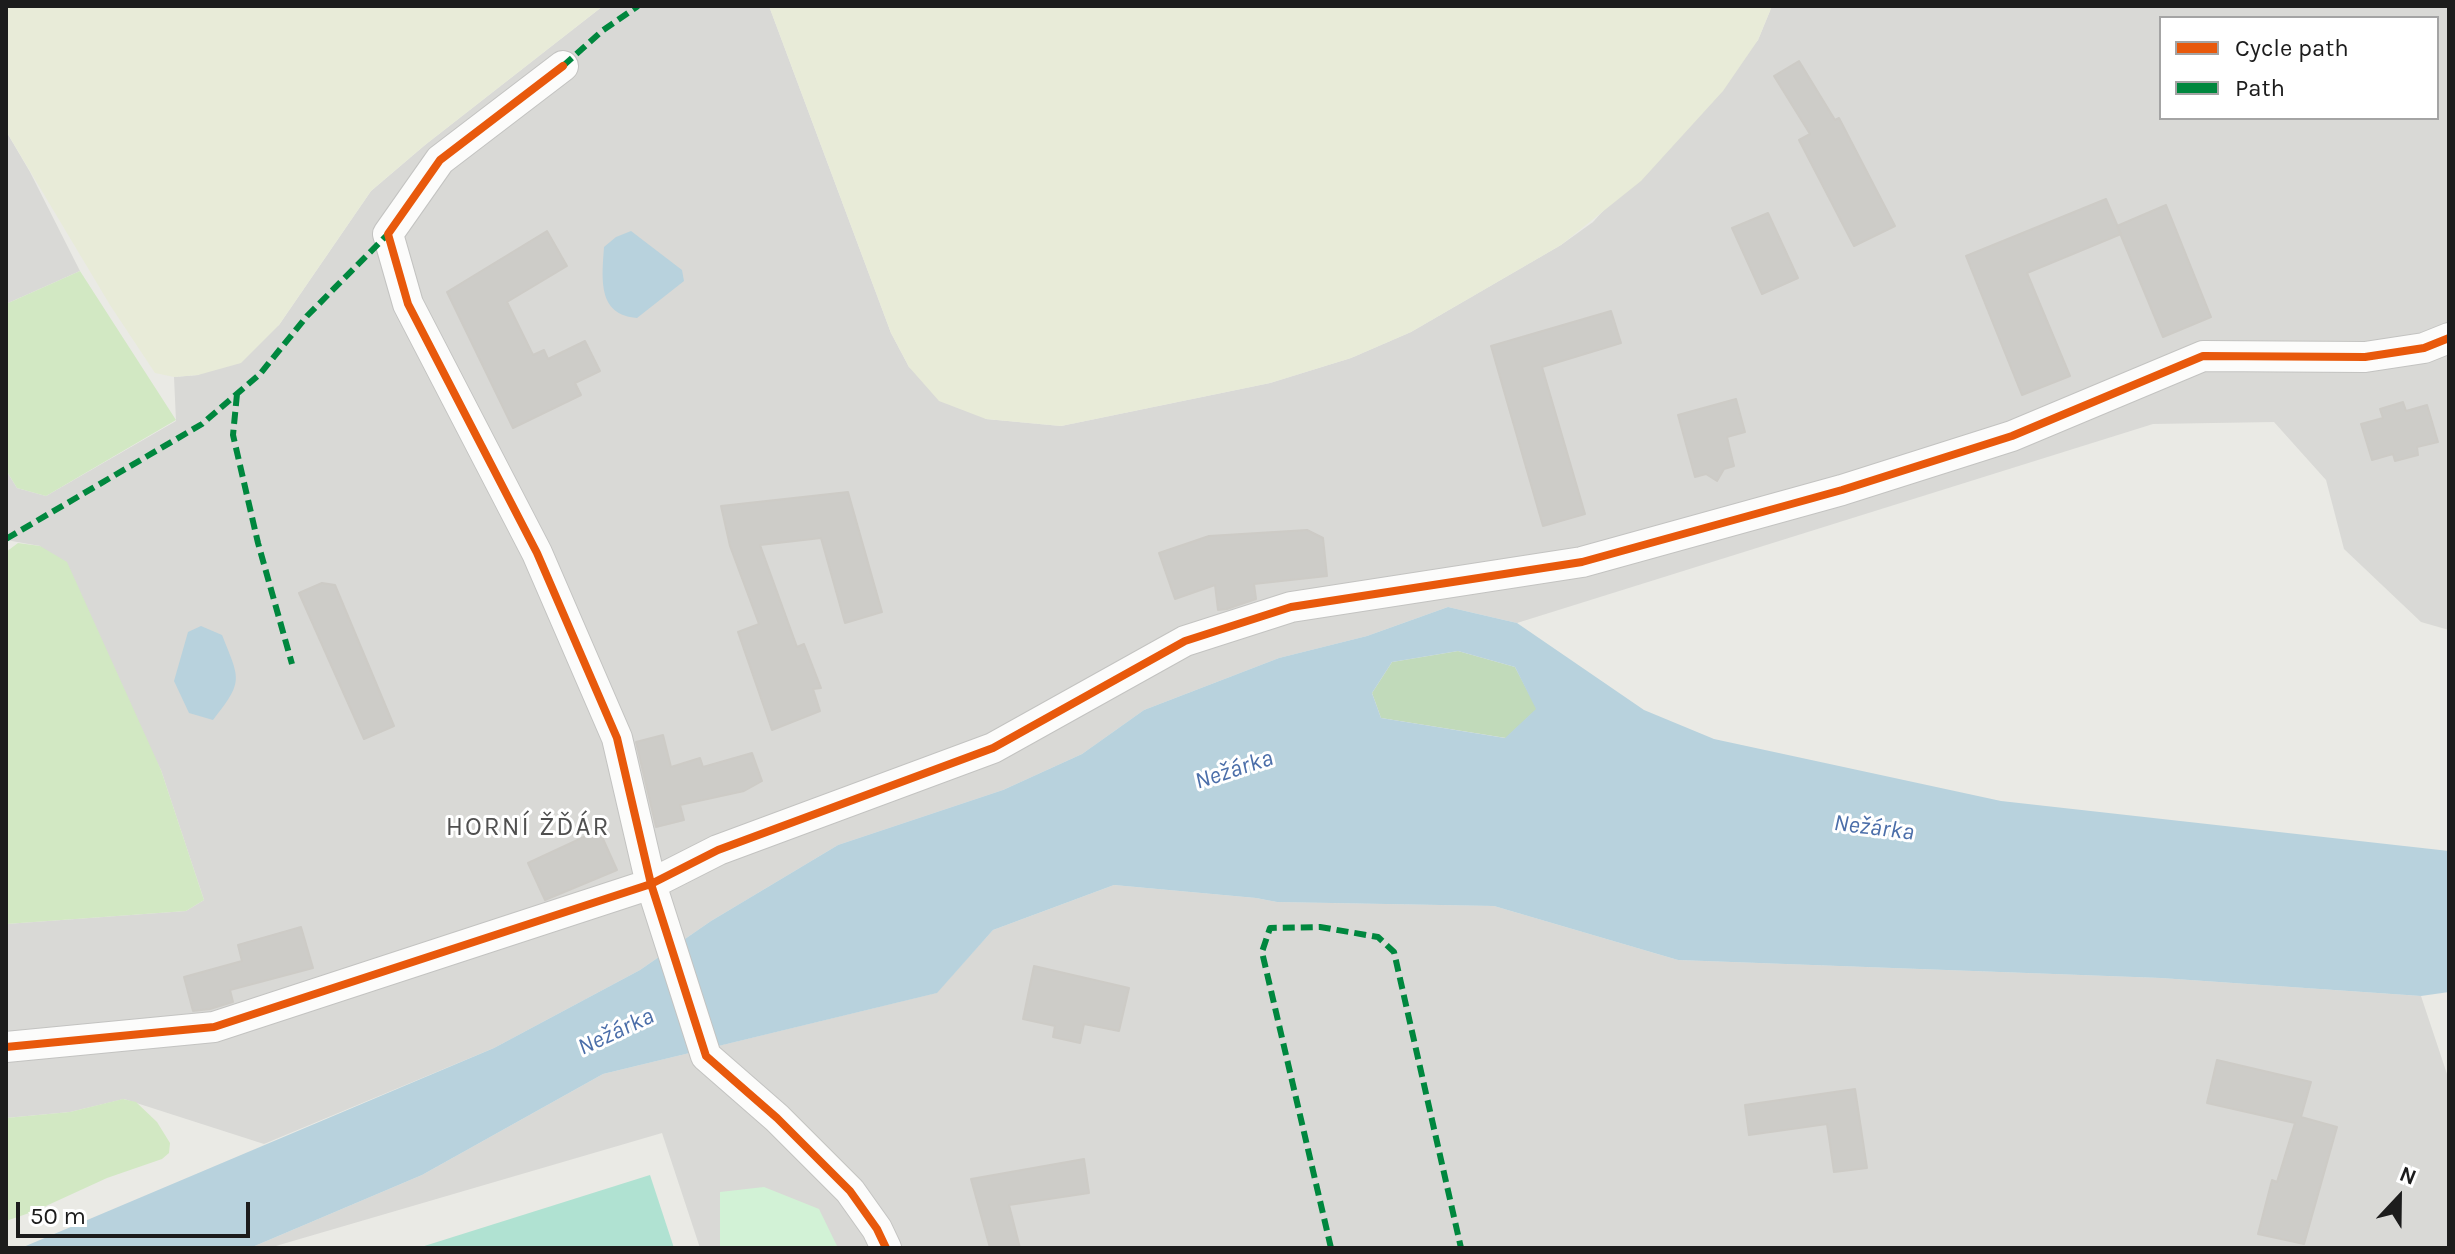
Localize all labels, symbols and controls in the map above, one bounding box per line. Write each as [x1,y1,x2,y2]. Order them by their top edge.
legend [2159,16,2439,120]
text: Cycle path [2235,34,2349,62]
text: Path [2235,74,2285,102]
water label: Nežárka [1191,744,1277,796]
water label: Nežárka [1832,809,1916,847]
district label: HORNÍ ŽĎÁR [446,812,610,844]
water label: Nežárka [573,1002,659,1062]
north arrow [2359,1158,2439,1238]
text: N [2396,1161,2420,1191]
scale bar [20,1186,254,1236]
text: 50 m [30,1202,86,1230]

